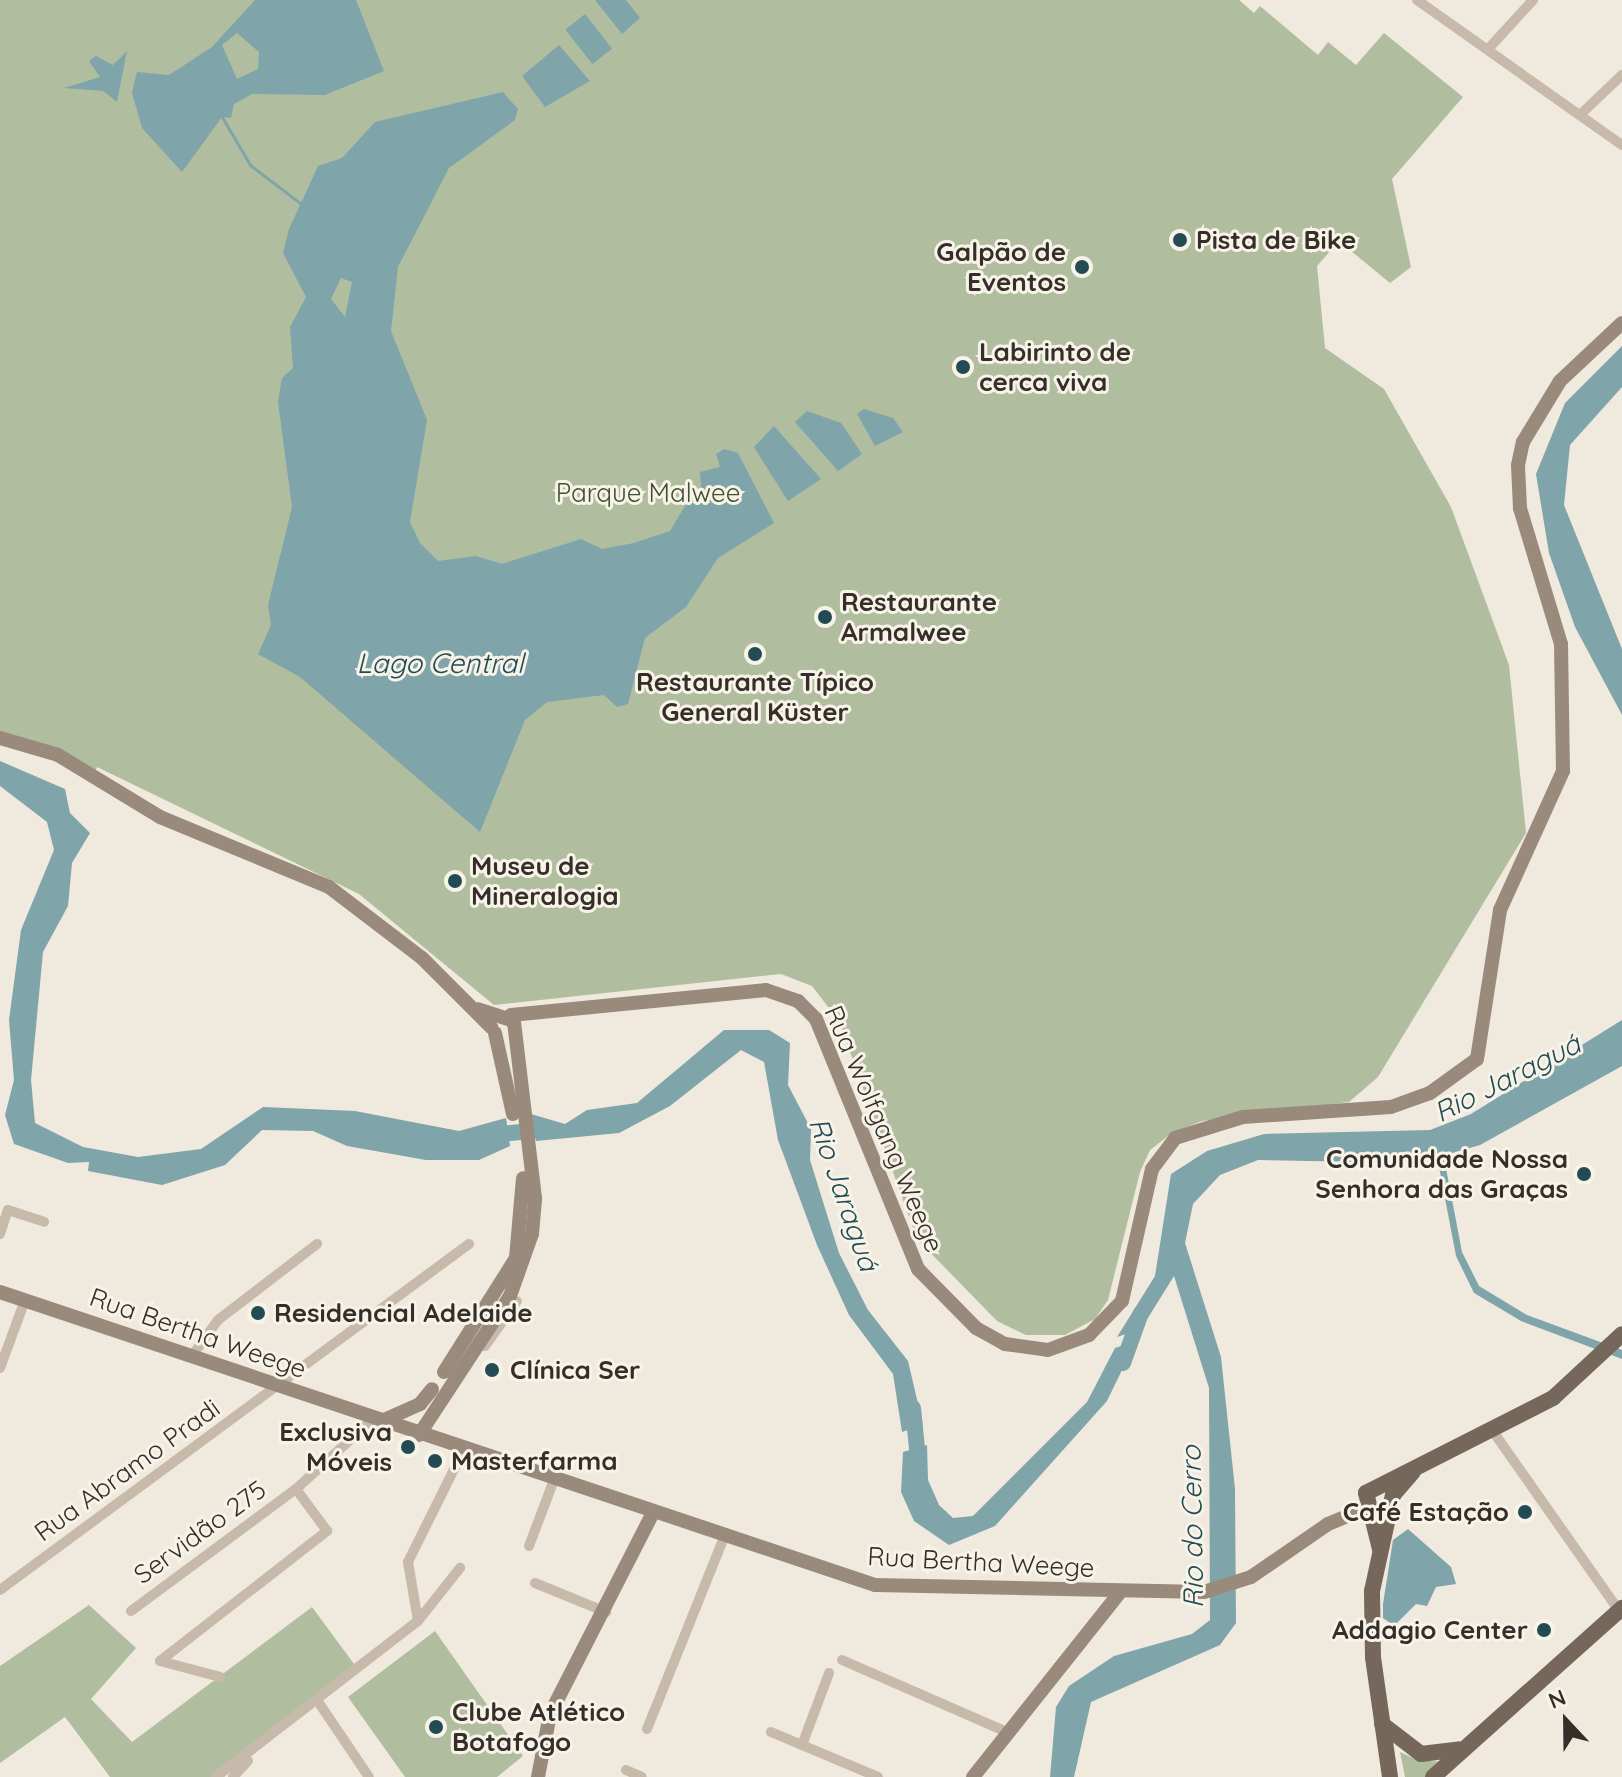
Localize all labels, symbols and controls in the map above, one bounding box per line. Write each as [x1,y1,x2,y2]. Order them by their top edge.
place label: Pista de Bike [1196,224,1356,256]
marker: Pista de Bike [1171,231,1189,249]
place label: Galpão de Eventos [936,236,1066,298]
marker: Galpão de Eventos [1073,258,1091,276]
place label: Labirinto de cerca viva [979,336,1131,398]
marker: Labirinto de cerca viva [954,358,972,376]
park label: Parque Malwee [556,477,740,509]
place label: Restaurante Armalwee [841,586,997,648]
marker: Restaurante Armalwee [816,608,834,626]
marker: Restaurante Típico General Küster [746,645,764,663]
water label: Lago Central [357,646,523,680]
place label: Restaurante Típico General Küster [636,666,874,728]
place label: Museu de Mineralogia [471,850,619,912]
marker: Museu de Mineralogia [446,872,464,890]
street label: Rua Wolfgang Weege [818,1001,950,1257]
water label: Rio Jaraguá [1428,1027,1586,1129]
water label: Rio Jaraguá [802,1113,886,1275]
place label: Comunidade Nossa Senhora das Graças [1315,1143,1568,1204]
marker: Comunidade Nossa Senhora das Graças [1575,1165,1593,1183]
street label: Rua Bertha Weege [86,1281,310,1385]
place label: Residencial Adelaide [274,1297,533,1329]
marker: Residencial Adelaide [249,1304,267,1322]
place label: Clínica Ser [510,1354,640,1386]
marker: Clínica Ser [481,1359,503,1381]
street label: Rua Abramo Pradi [28,1392,226,1548]
place label: Exclusiva Móveis [279,1416,392,1478]
marker: Exclusiva Móveis [399,1438,417,1456]
place label: Masterfarma [451,1445,618,1477]
water label: Rio do Cerro [1174,1445,1210,1609]
marker: Masterfarma [426,1452,444,1470]
street label: Servidão 275 [128,1474,272,1590]
place label: Café Estação [1343,1496,1509,1528]
marker: Café Estação [1516,1503,1534,1521]
street label: Rua Bertha Weege [867,1540,1095,1584]
place label: Addagio Center [1332,1614,1528,1646]
marker: Addagio Center [1535,1621,1553,1639]
north arrow [1526,1681,1606,1761]
text: N [1544,1683,1570,1715]
place label: Clube Atlético Botafogo [452,1696,625,1758]
marker: Clube Atlético Botafogo [427,1718,445,1736]

